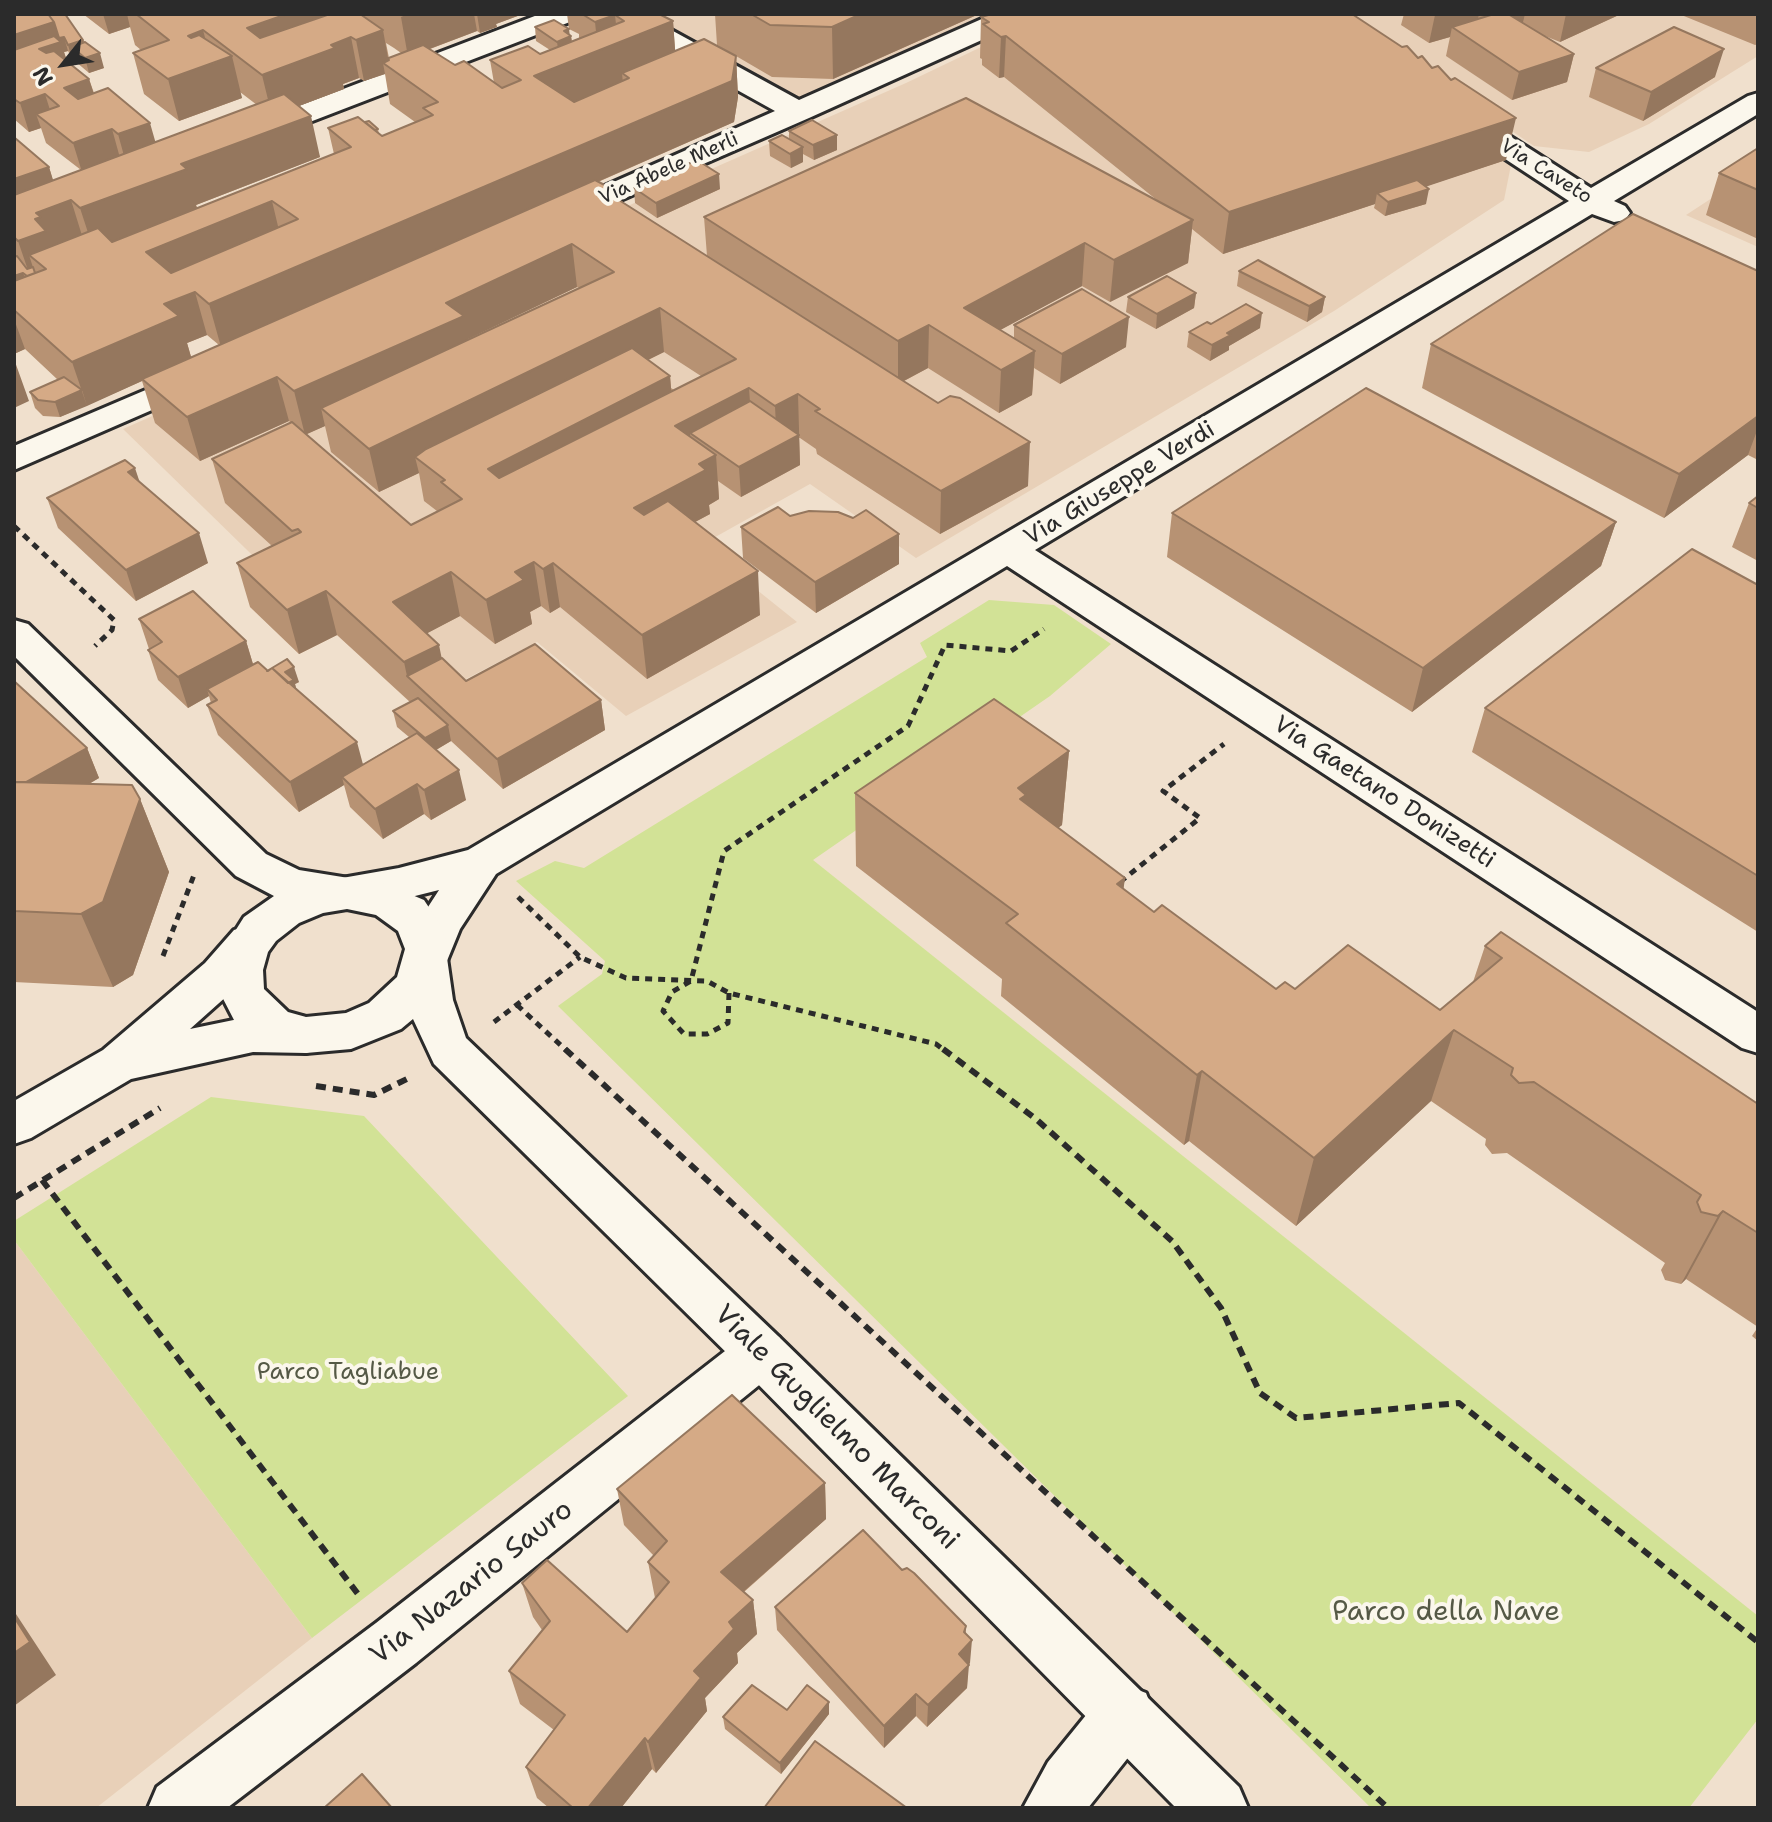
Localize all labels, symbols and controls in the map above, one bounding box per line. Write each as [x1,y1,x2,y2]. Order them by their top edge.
north arrow [24,24,104,104]
text: N [26,61,60,91]
street label: Via Abele Merli [596,128,742,210]
street label: Via Caveto [1496,134,1596,210]
street label: Via Giuseppe Verdi [1019,416,1221,552]
street label: Via Gaetano Donizetti [1268,710,1500,876]
street label: Viale Guglielmo Marconi [706,1298,966,1558]
park label: Parco Tagliabue [257,1359,439,1387]
street label: Via Nazario Sauro [364,1493,580,1673]
park label: Parco della Nave [1332,1596,1560,1630]

